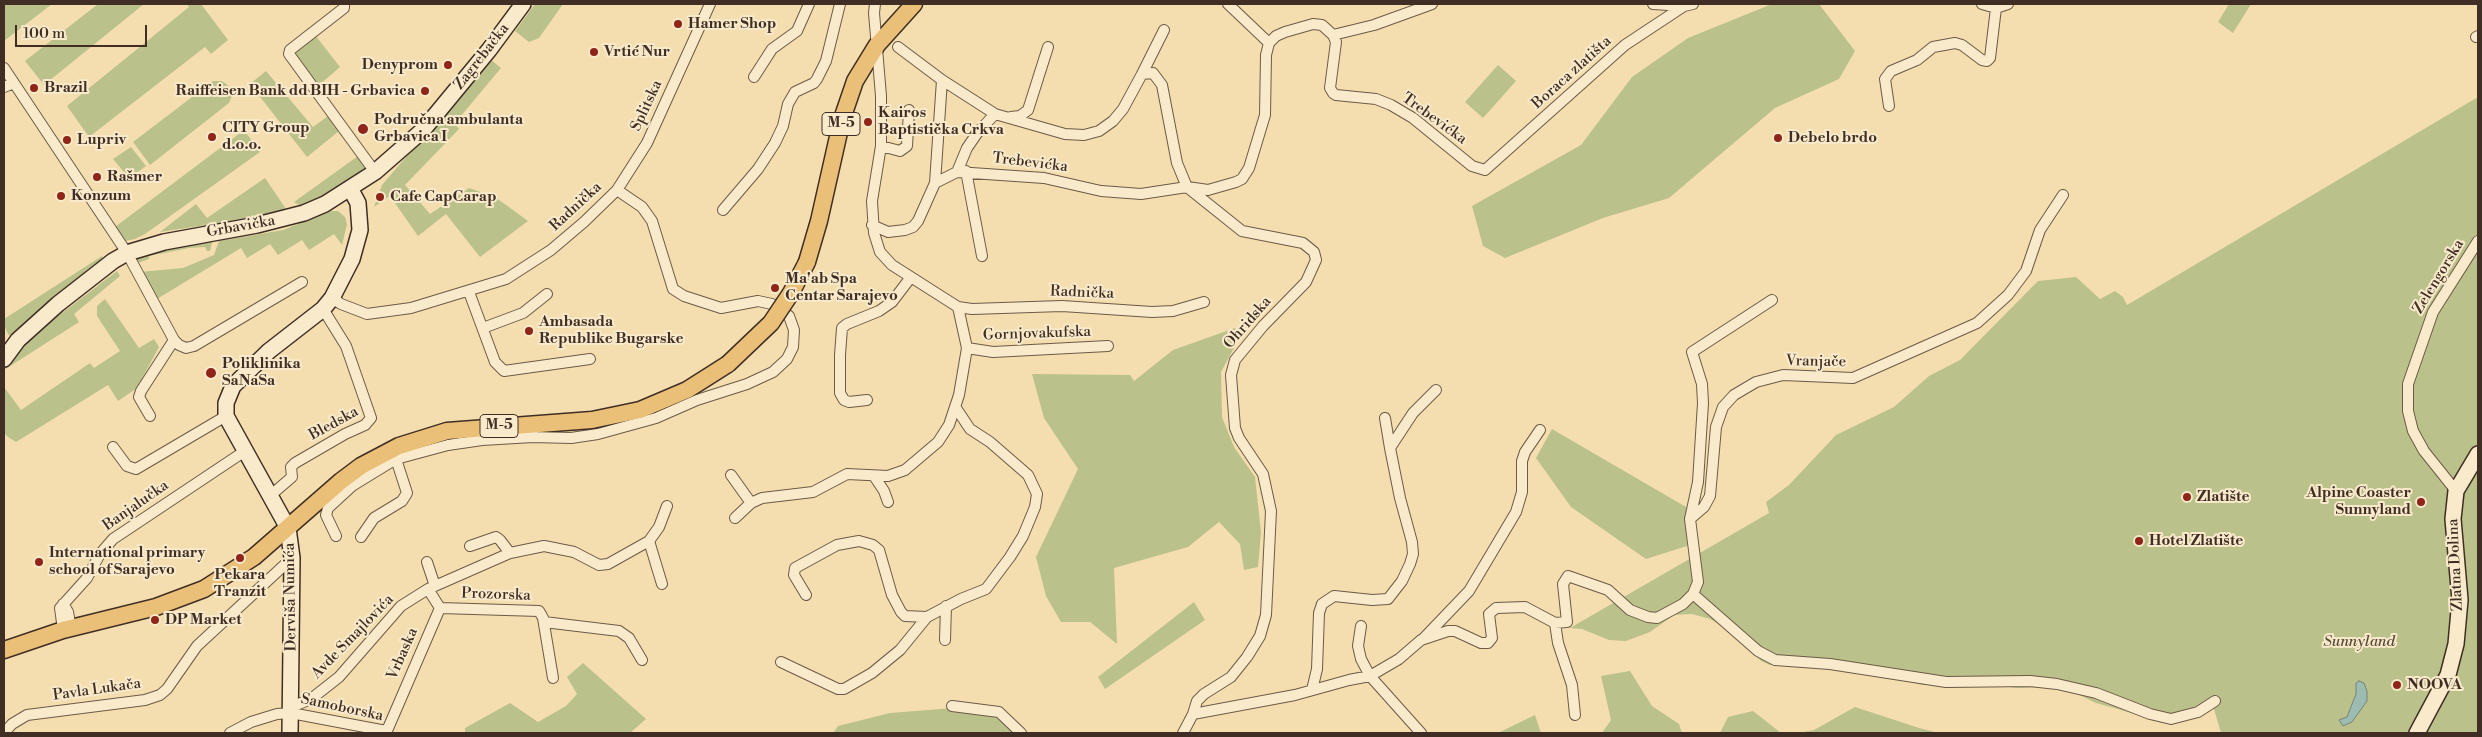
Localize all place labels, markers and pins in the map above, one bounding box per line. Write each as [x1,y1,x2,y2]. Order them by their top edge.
place label: Hamer Shop [688,15,776,33]
marker: Hamer Shop [672,18,684,30]
place label: Vrtić Nur [604,43,670,61]
marker: Vrtić Nur [588,46,600,58]
place label: Denyprom [362,56,438,74]
marker: Denyprom [442,59,454,71]
place label: Brazil [44,79,88,97]
marker: Brazil [28,82,40,94]
place label: Raiffeisen Bank dd BIH - Grbavica [176,82,415,100]
marker: Raiffeisen Bank dd BIH - Grbavica [419,85,431,97]
place label: Kairos Baptistička Crkva [878,104,1004,139]
place label: Područna ambulanta Grbavica I [374,111,523,146]
marker: Kairos Baptistička Crkva [862,116,874,128]
place label: CITY Group d.o.o. [222,119,310,154]
marker: Područna ambulanta Grbavica I [356,122,370,136]
place label: Debelo brdo [1788,129,1877,147]
place label: Lupriv [77,131,126,149]
marker: CITY Group d.o.o. [206,131,218,143]
marker: Debelo brdo [1772,132,1784,144]
marker: Lupriv [61,134,73,146]
place label: Rašmer [107,168,162,186]
marker: Rašmer [91,171,103,183]
place label: Konzum [71,187,131,205]
place label: Cafe CapCarap [390,188,496,206]
marker: Konzum [55,190,67,202]
marker: Cafe CapCarap [374,191,386,203]
place label: Ma'ab Spa Centar Sarajevo [785,270,898,305]
marker: Ma'ab Spa Centar Sarajevo [769,282,781,294]
place label: Ambasada Republike Bugarske [539,313,684,348]
marker: Ambasada Republike Bugarske [523,325,535,337]
place label: Poliklinika SaNaSa [222,355,301,390]
marker: Poliklinika SaNaSa [204,366,218,380]
place label: Alpine Coaster Sunnyland [2306,484,2411,519]
place label: Zlatište [2197,488,2249,506]
marker: Zlatište [2181,491,2193,503]
marker: Alpine Coaster Sunnyland [2415,496,2427,508]
place label: Hotel Zlatište [2149,532,2243,550]
marker: Hotel Zlatište [2133,535,2145,547]
place label: International primary school of Sarajevo [49,544,205,579]
marker: Pekara Tranzit [234,552,246,564]
marker: International primary school of Sarajevo [33,556,45,568]
place label: Pekara Tranzit [214,566,266,601]
place label: DP Market [165,611,242,629]
marker: DP Market [149,614,161,626]
place label: NOOVA [2407,676,2462,694]
marker: NOOVA [2391,679,2403,691]

